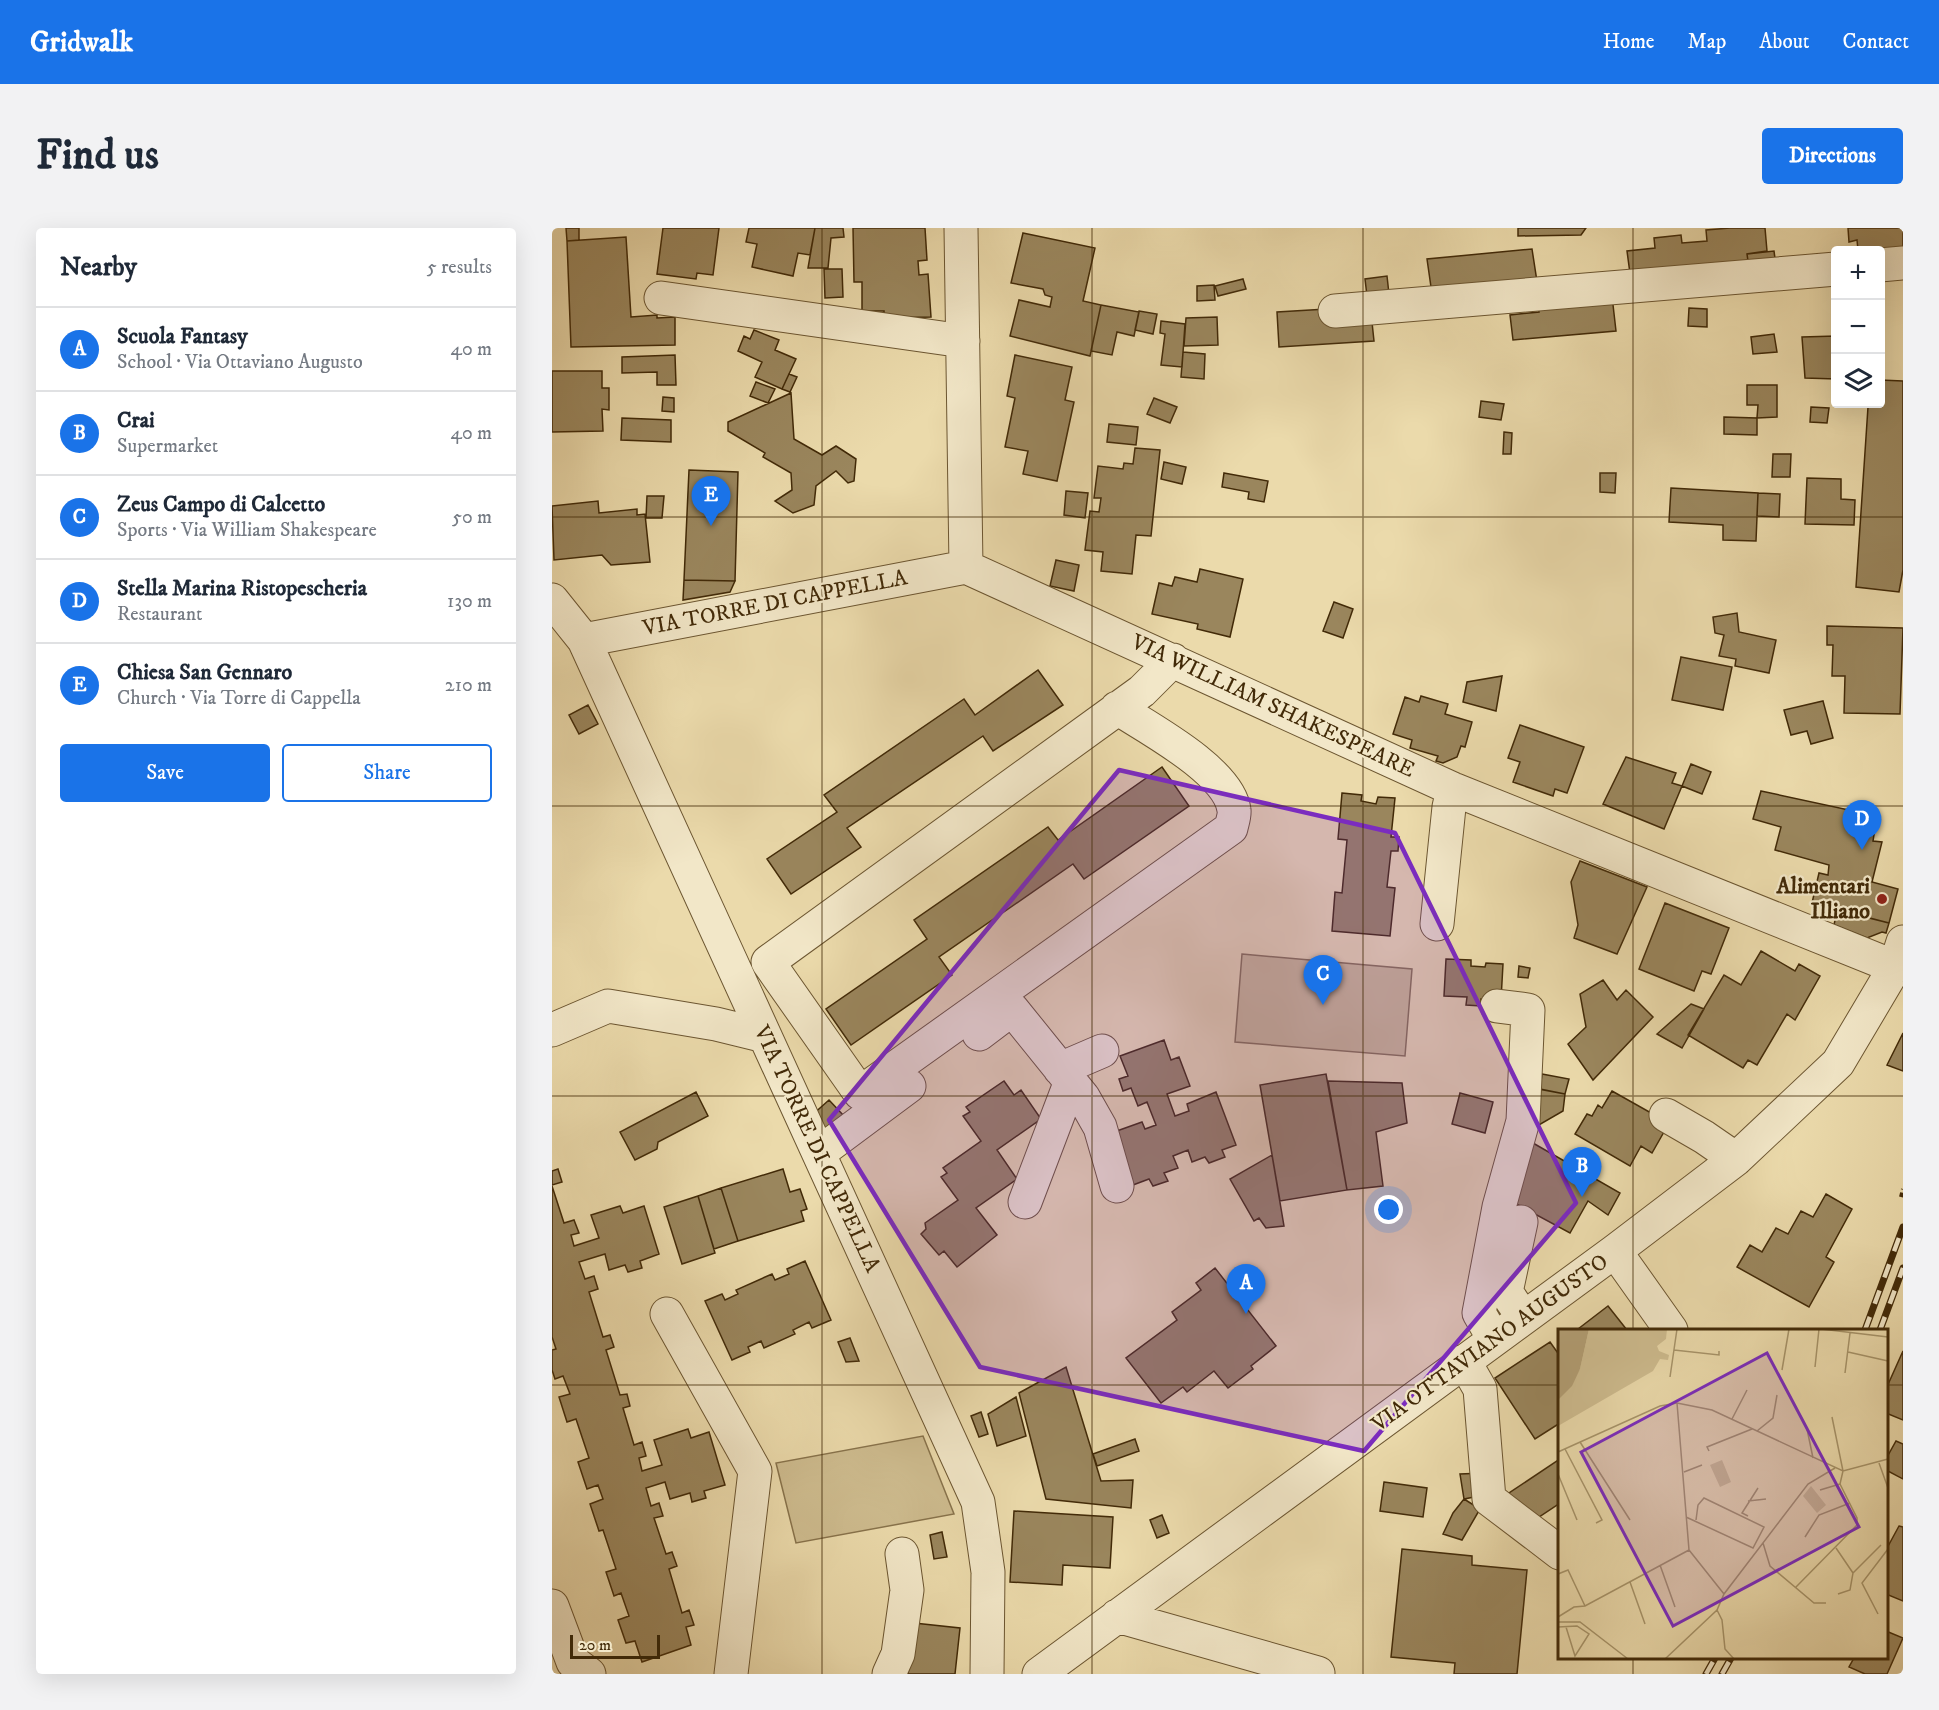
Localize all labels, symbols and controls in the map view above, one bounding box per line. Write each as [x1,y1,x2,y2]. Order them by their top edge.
text: Gridwalk [30,25,133,60]
text: Home [1603,29,1655,55]
text: Map [1688,29,1726,55]
text: About [1759,29,1810,55]
text: Contact [1843,29,1909,55]
button: Directions [1762,128,1903,184]
text: Find us [36,130,159,182]
map controls [1831,246,1885,408]
button: + [1831,246,1885,300]
text: Nearby [60,251,137,284]
text: 5 results [427,255,492,280]
button: − [1831,300,1885,354]
text: Scuola Fantasy [117,323,248,350]
text: A [73,337,86,362]
text: 40 m [450,337,492,362]
text: School · Via Ottaviano Augusto [117,350,363,375]
button: layers [1831,354,1885,408]
text: Crai [117,407,155,434]
text: B [73,421,86,446]
text: 40 m [450,421,492,446]
text: Supermarket [117,434,218,459]
pin: E [692,476,730,526]
text: Zeus Campo di Calcetto [117,491,325,518]
text: C [73,505,86,530]
text: 50 m [452,505,492,530]
text: Sports · Via William Shakespeare [117,518,377,543]
street label: VIA TORRE DI CAPPELLA [639,564,911,642]
text: Stella Marina Ristopescheria [117,575,367,602]
text: D [72,589,87,614]
text: 130 m [447,589,492,614]
text: Restaurant [117,602,202,627]
street label: VIA WILLIAM SHAKESPEARE [1126,628,1419,784]
text: Chiesa San Gennaro [117,659,292,686]
text: E [72,673,87,698]
text: 210 m [445,673,492,698]
text: Church · Via Torre di Cappella [117,686,361,711]
button: Save [60,744,270,802]
button: Share [282,744,492,802]
pin: D [1842,800,1882,850]
place label: Alimentari Illiano [1776,873,1870,925]
marker: Alimentari Illiano [1875,892,1889,906]
pin: C [1304,956,1342,1005]
street label: VIA TORRE DI CAPPELLA [747,1020,887,1278]
pin: B [1562,1148,1602,1197]
your location [1374,1195,1403,1224]
street label: VIA OTTAVIANO AUGUSTO [1366,1248,1613,1438]
pin: A [1226,1264,1266,1314]
inset map [1558,1329,1888,1659]
scale bar [570,1632,660,1660]
text: 20 m [579,1635,611,1655]

